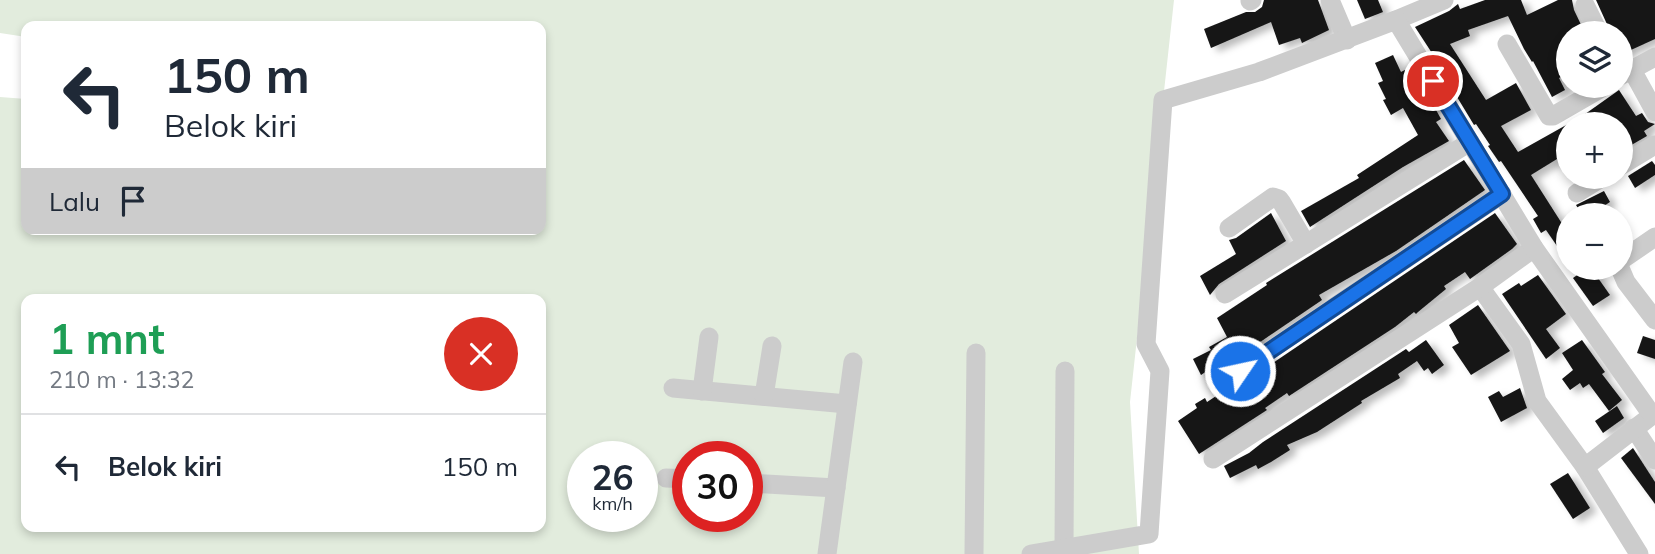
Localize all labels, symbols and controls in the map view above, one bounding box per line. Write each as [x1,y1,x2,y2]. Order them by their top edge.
map controls [1556,21,1633,280]
button: layers [1556,21,1633,98]
text: 150 m [164,44,310,105]
icon: left [49,49,140,140]
pin [1403,51,1463,111]
icon: arrive [1414,62,1452,100]
text: Belok kiri [164,105,297,145]
button: + [1556,112,1633,189]
icon: arrive [114,182,152,220]
text: Lalu [49,185,100,218]
button: − [1556,203,1633,280]
text: 1 mnt [49,312,165,365]
button: close [444,317,518,391]
position arrow [1203,334,1277,408]
text: 210 m · 13:32 [49,365,194,394]
speed limit sign: 30 [672,441,763,532]
icon: left [49,448,87,486]
text: Belok kiri [108,450,222,483]
text: 150 m [442,450,518,483]
text: 26 [591,455,634,499]
text: km/h [592,492,633,515]

